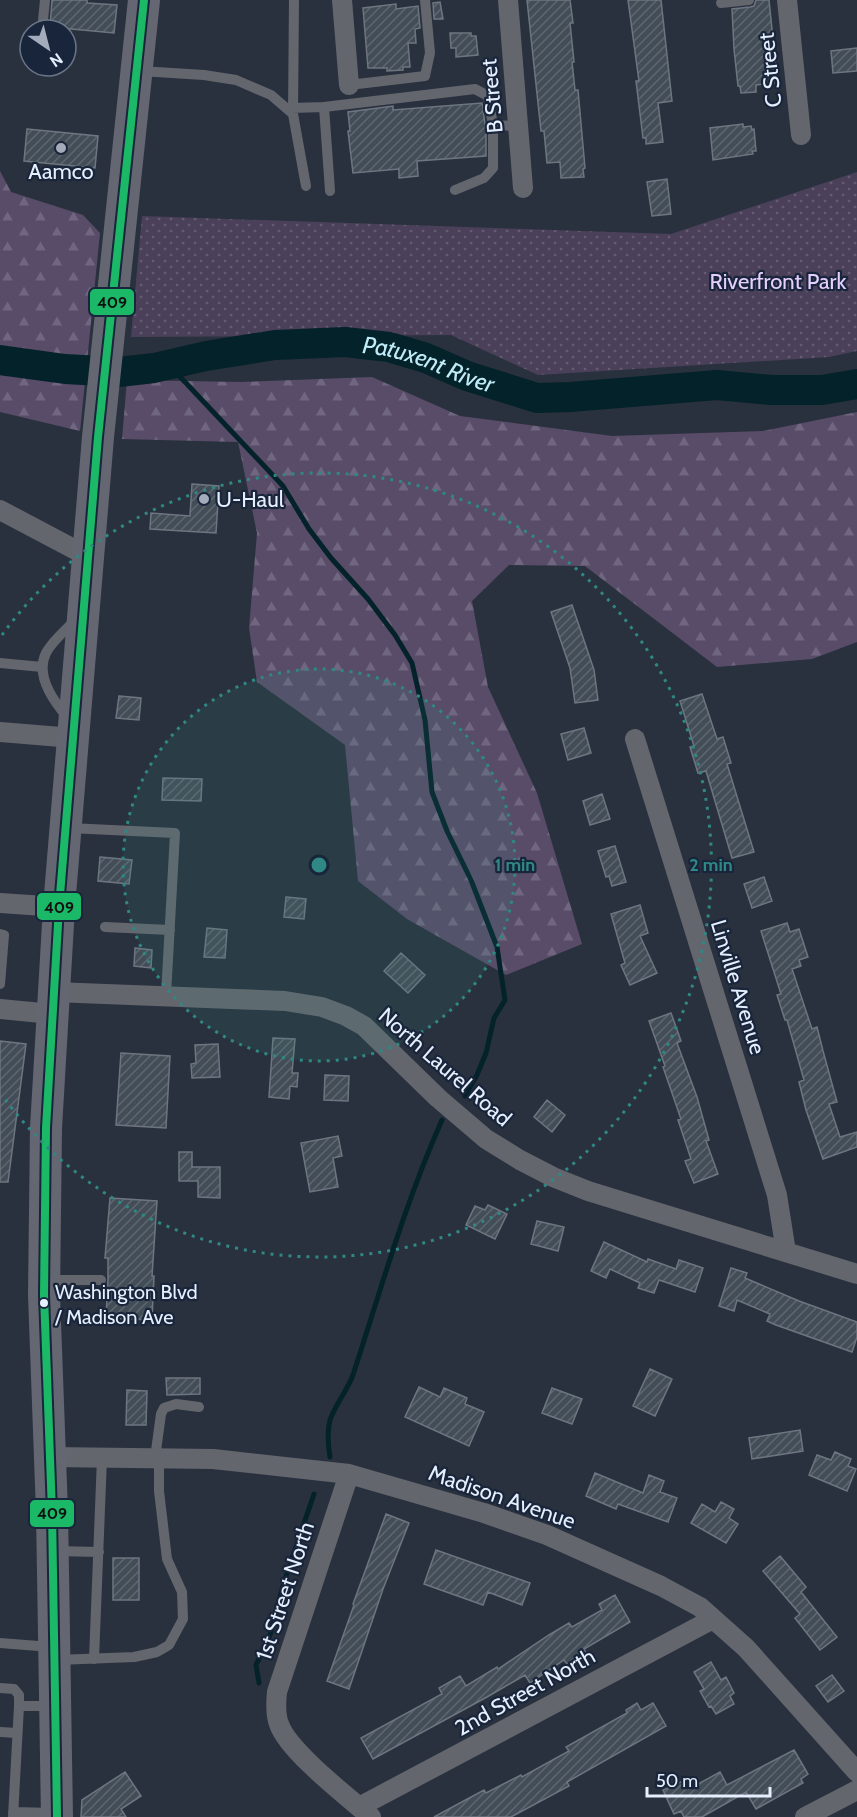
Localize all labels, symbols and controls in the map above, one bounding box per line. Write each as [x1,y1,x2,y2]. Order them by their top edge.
north arrow [18,18,78,78]
street label: C Street [753,31,787,109]
text: N [46,49,66,71]
street label: B Street [475,57,509,134]
marker: Aamco [54,141,68,155]
place label: Aamco [28,158,94,185]
park label: Riverfront Park [710,268,847,295]
line badge: 409 [89,288,135,316]
text: 409 [97,293,127,312]
water label: Patuxent River [361,330,500,399]
place label: U-Haul [216,486,285,513]
marker: U-Haul [197,492,211,506]
text: 1 min [495,854,535,876]
text: 2 min [689,854,733,876]
centre of rings [309,855,329,875]
line badge: 409 [36,892,82,921]
text: 409 [44,898,74,917]
street label: Linville Avenue [705,916,771,1058]
street label: North Laurel Road [373,1002,517,1132]
place label: Washington Blvd / Madison Ave [54,1280,198,1329]
marker: Washington Blvd / Madison Ave [38,1297,50,1309]
street label: Madison Avenue [425,1459,579,1535]
line badge: 409 [29,1499,75,1528]
text: 409 [37,1504,67,1523]
street label: 1st Street North [250,1518,320,1664]
street label: 2nd Street North [450,1642,600,1742]
scale bar [647,1760,770,1798]
text: 50 m [656,1770,698,1792]

